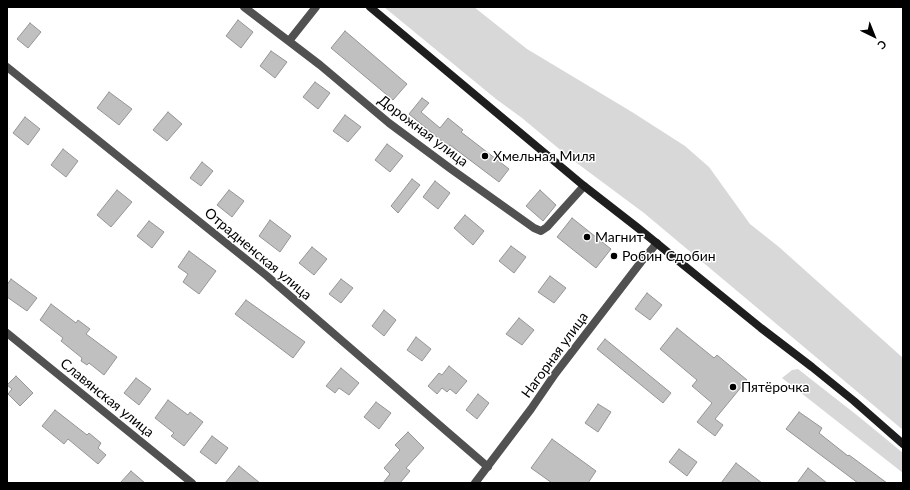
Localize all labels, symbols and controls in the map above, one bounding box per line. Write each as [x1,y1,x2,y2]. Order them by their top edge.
north arrow [854,16,894,56]
text: С [875,38,890,52]
street label: Дорожная улица [375,92,471,170]
place label: Хмельная Миля [493,148,595,164]
marker: Хмельная Миля [480,151,490,161]
street label: Отрадненская улица [201,204,315,304]
place label: Магнит [595,229,644,245]
marker: Магнит [582,232,592,242]
place label: Робин Сдобин [622,248,716,264]
marker: Робин Сдобин [609,251,619,261]
street label: Нагорная улица [518,309,592,401]
street label: Славянская улица [57,355,157,441]
place label: Пятёрочка [741,379,809,395]
marker: Пятёрочка [728,382,738,392]

